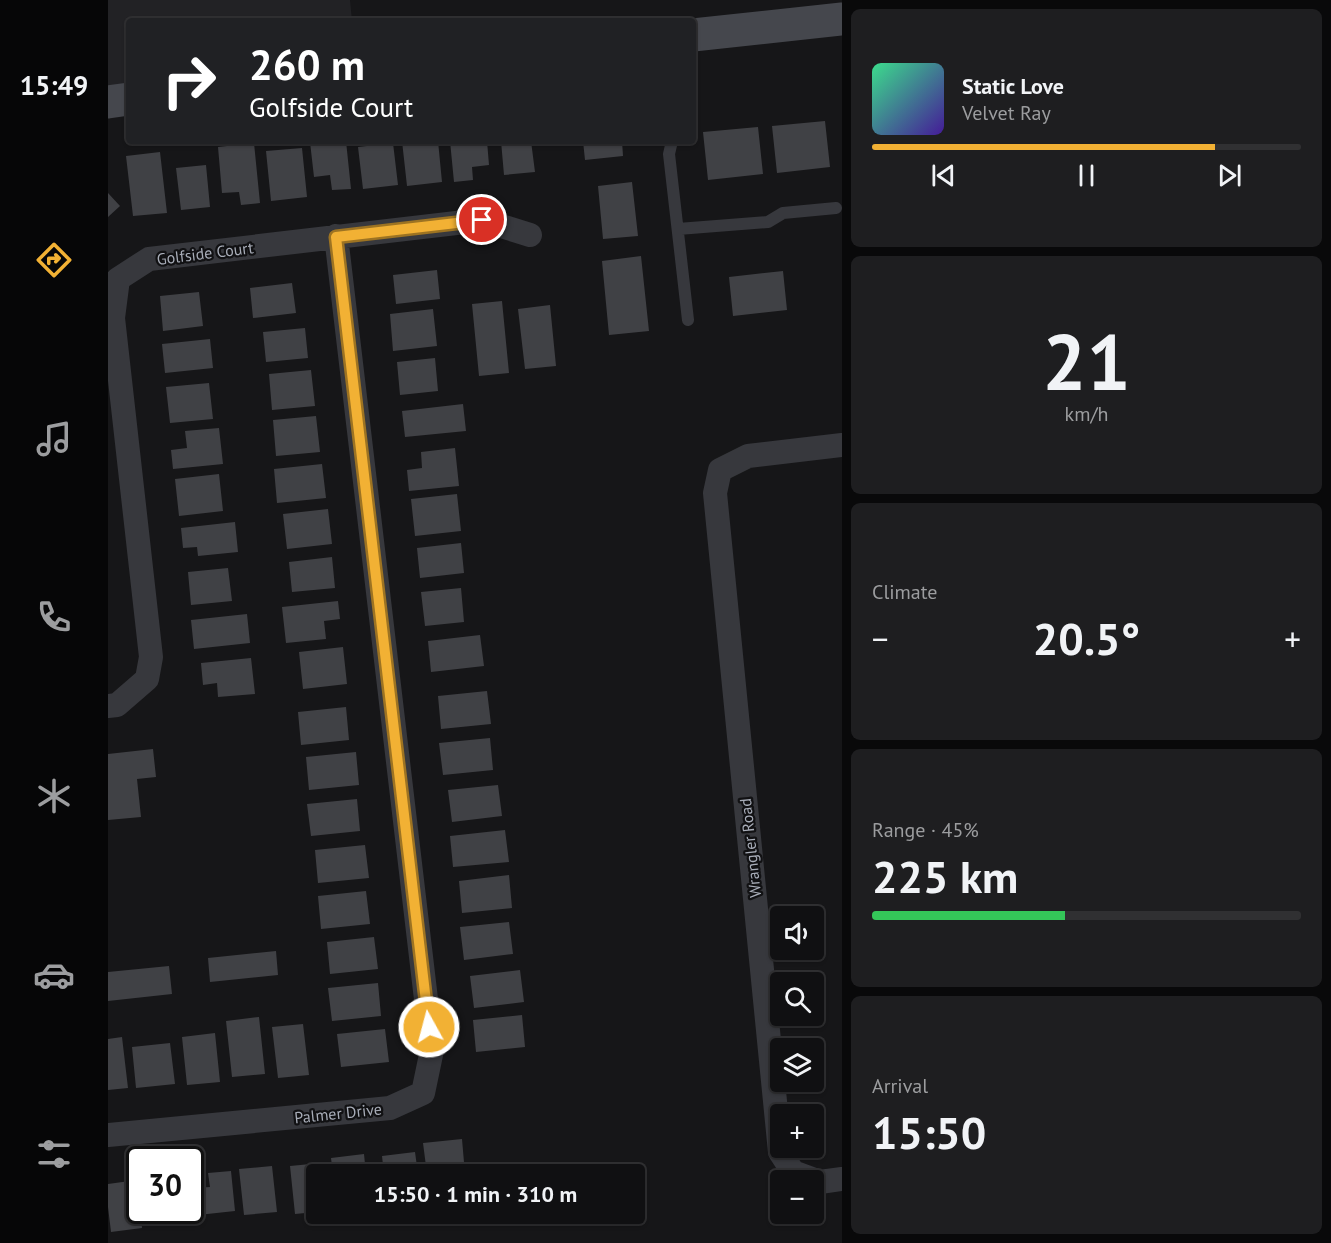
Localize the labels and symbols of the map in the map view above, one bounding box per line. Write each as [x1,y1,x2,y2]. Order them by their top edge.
pin [456,194,507,245]
street label: Golfside Court [155,237,255,269]
street label: Wrangler Road [735,797,765,899]
position arrow [397,995,461,1059]
street label: Palmer Drive [293,1098,383,1128]
speed limit sign: 30 [126,1146,204,1224]

